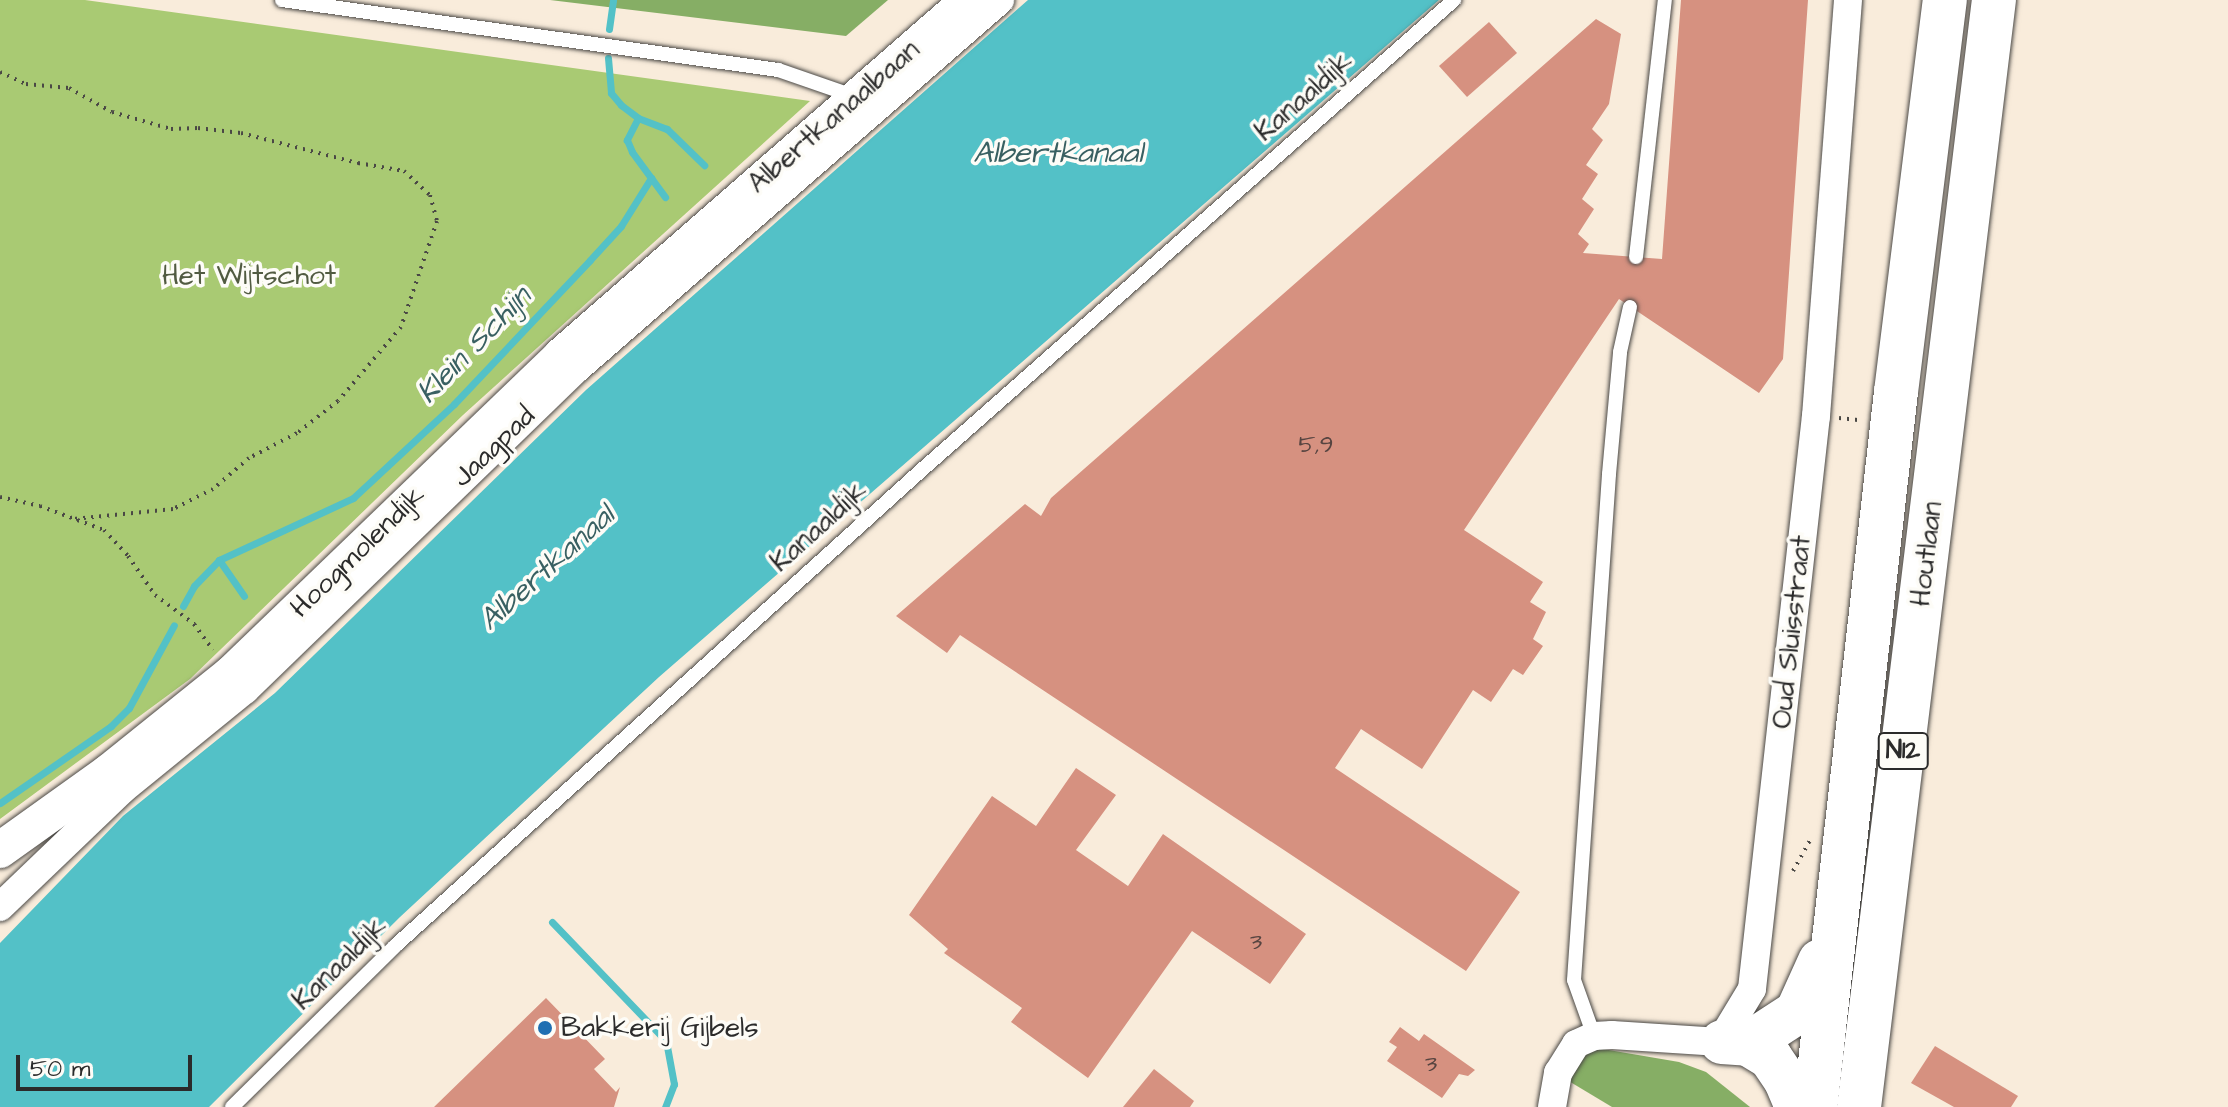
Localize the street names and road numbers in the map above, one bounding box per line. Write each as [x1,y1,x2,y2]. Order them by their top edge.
street label: Albertkanaalbaan [741,33,927,201]
street label: Kanaaldijk [1248,45,1360,149]
street label: Jaagpad [446,400,542,494]
street label: Kanaaldijk [764,475,874,579]
street label: Hoogmolendijk [283,479,433,625]
street label: Houtlaan [1904,500,1950,608]
street label: Oud Sluisstraat [1765,534,1819,730]
road number: N12 [1877,729,1929,773]
street label: Kanaaldijk [286,911,394,1017]

